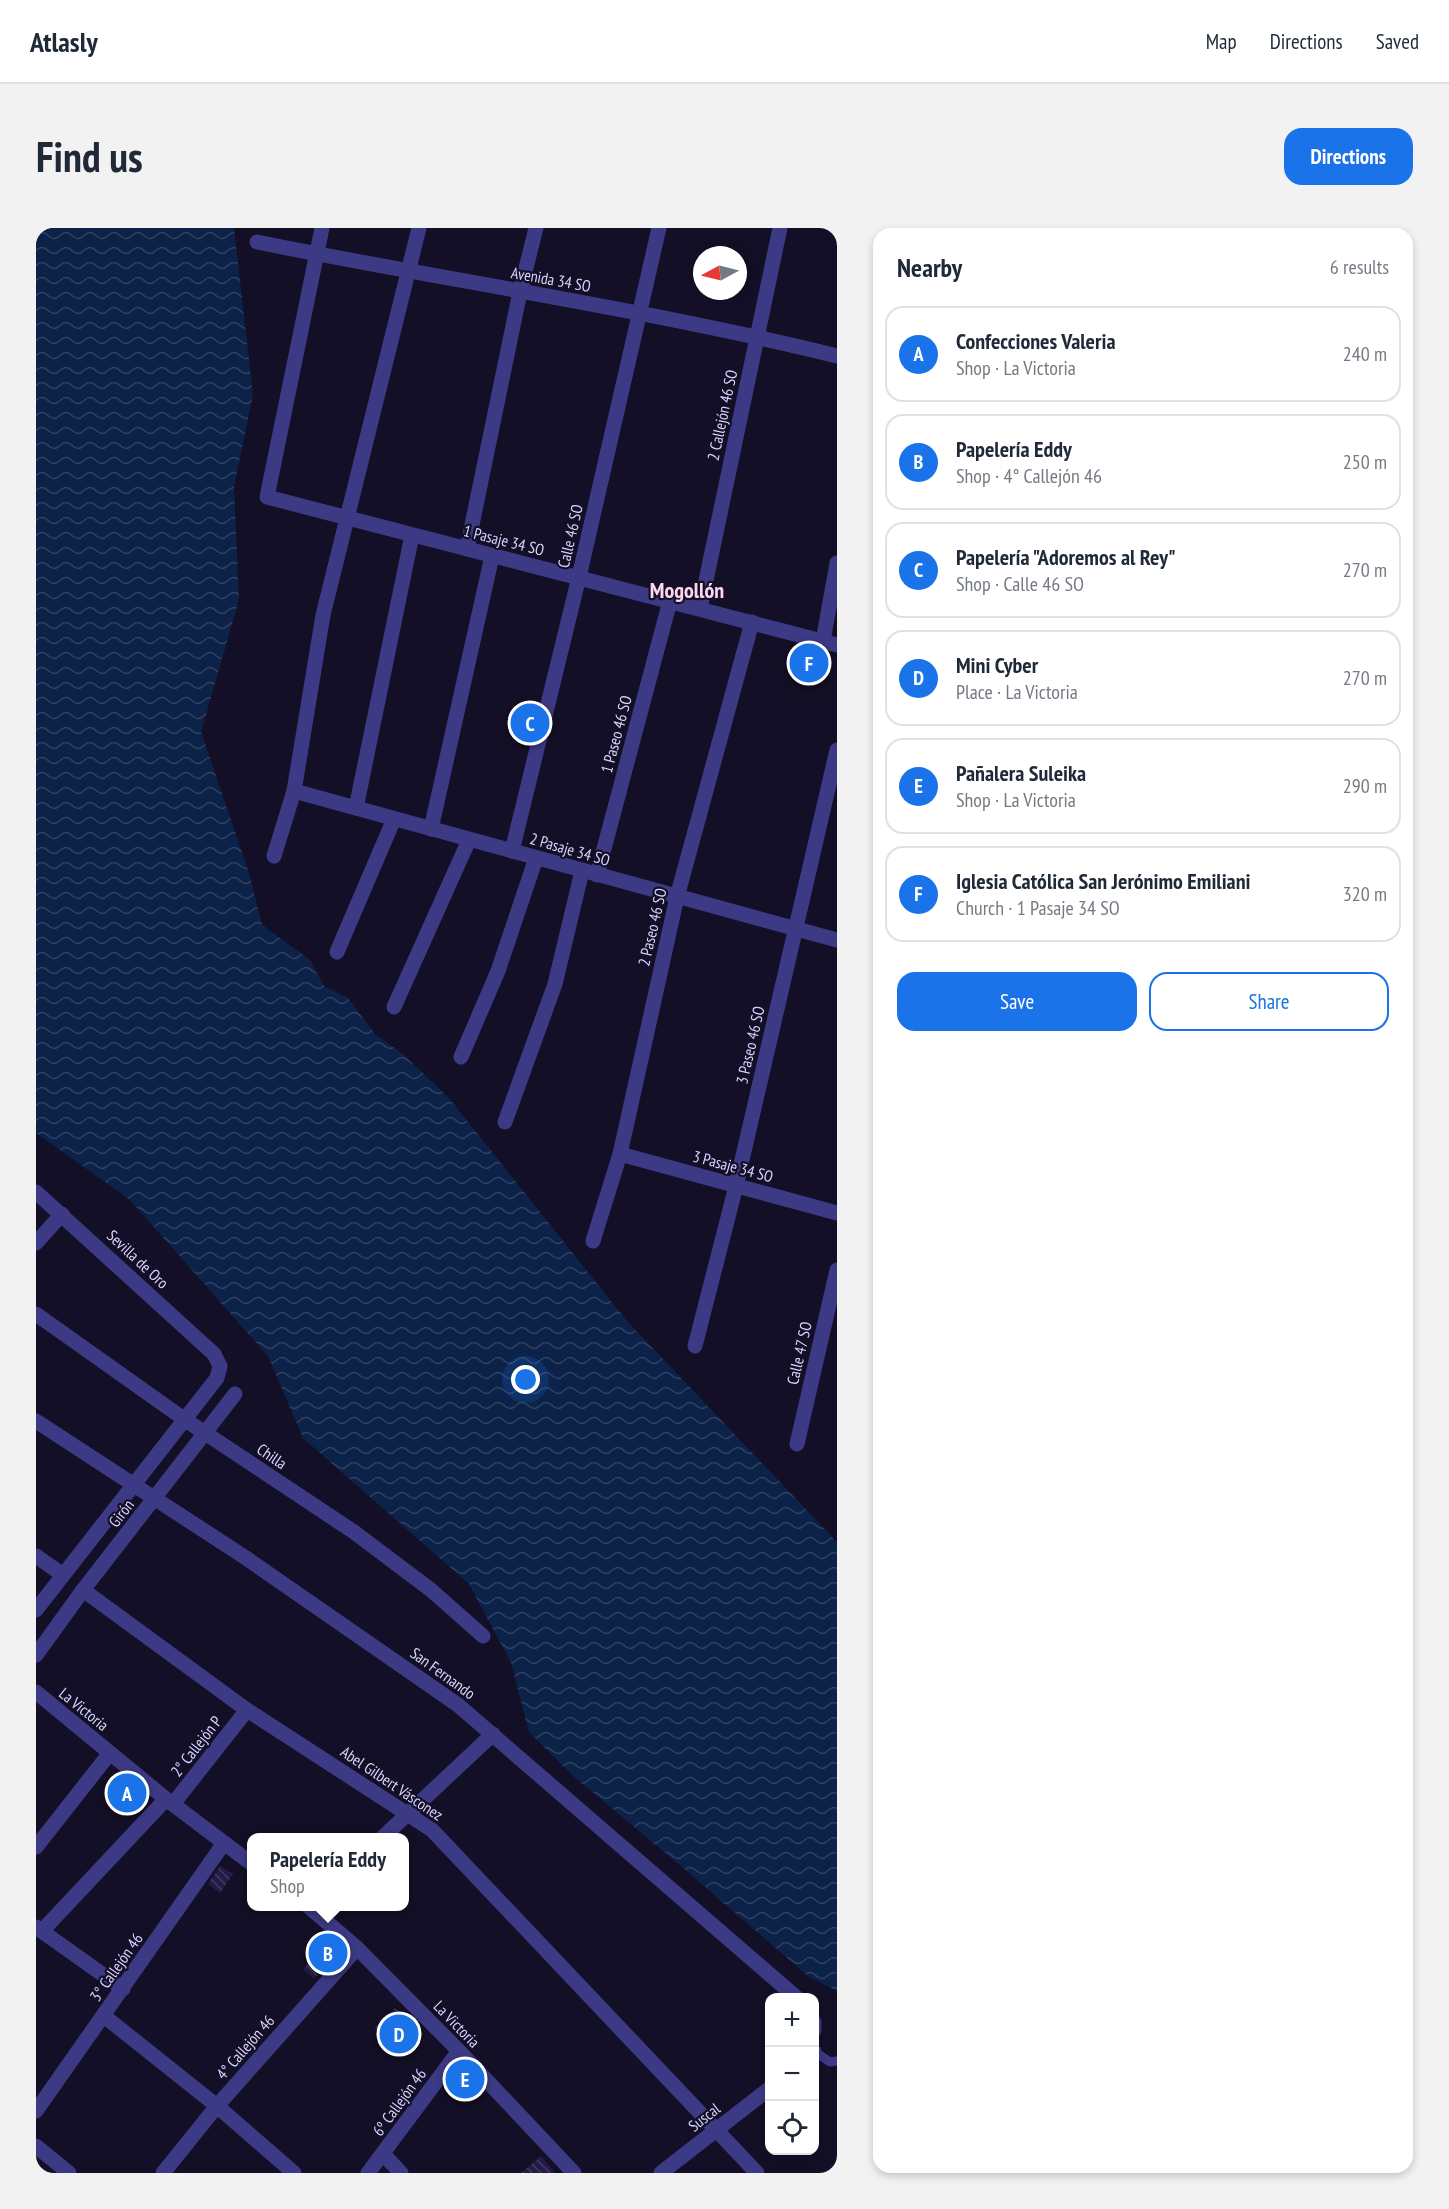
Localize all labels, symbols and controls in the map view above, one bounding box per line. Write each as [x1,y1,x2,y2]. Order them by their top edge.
text: Atlasly [30,23,98,60]
text: Map [1206,28,1237,55]
text: Directions [1270,28,1343,55]
text: Saved [1376,28,1419,55]
button: Directions [1284,128,1413,185]
text: Find us [36,129,143,184]
north arrow [693,246,747,300]
text: Nearby [897,251,962,284]
text: 6 results [1330,254,1389,280]
street label: Avenida 34 SO [510,262,593,296]
text: Confecciones Valeria [956,327,1116,355]
text: A [913,341,924,367]
text: 240 m [1343,341,1387,367]
text: Shop · La Victoria [956,355,1076,381]
street label: 2 Callejón 46 SO [703,368,741,462]
text: Papelería Eddy [956,435,1072,463]
text: B [914,449,923,475]
text: 250 m [1343,449,1387,475]
text: Shop · 4° Callejón 46 [956,463,1102,489]
street label: Calle 46 SO [553,502,587,570]
street label: 1 Pasaje 34 SO [462,520,547,560]
text: Papelería "Adoremos al Rey" [956,543,1176,571]
text: C [914,557,923,583]
text: 270 m [1343,557,1387,583]
text: Shop · Calle 46 SO [956,571,1084,597]
district label: Mogollón [650,576,724,604]
pin: F [790,640,828,686]
text: Mini Cyber [956,651,1038,679]
text: D [913,665,924,691]
text: 270 m [1343,665,1387,691]
text: Place · La Victoria [956,679,1078,705]
street label: 1 Paseo 46 SO [596,693,636,775]
pin: C [510,700,550,746]
text: Pañalera Suleika [956,759,1086,787]
text: E [914,773,923,799]
text: 290 m [1343,773,1387,799]
text: Shop · La Victoria [956,787,1076,813]
street label: 2 Pasaje 34 SO [528,828,613,870]
text: Iglesia Católica San Jerónimo Emiliani [956,867,1251,895]
text: F [914,881,923,907]
text: 320 m [1343,881,1387,907]
street label: 2 Paseo 46 SO [633,886,671,968]
text: Church · 1 Pasaje 34 SO [956,895,1120,921]
button: Save [897,972,1137,1031]
button: Share [1149,972,1389,1031]
street label: 3 Paseo 46 SO [731,1004,769,1086]
street label: 3 Pasaje 34 SO [691,1146,776,1186]
street label: Sevilla de Oro [103,1225,173,1293]
street label: Calle 47 SO [782,1320,816,1386]
your location [511,1365,540,1394]
street label: Chilla [253,1439,291,1473]
street label: Girón [104,1495,138,1531]
street label: San Fernando [407,1643,480,1703]
street label: La Victoria [55,1683,113,1735]
street label: 2° Callejón P [166,1712,226,1780]
street label: Abel Gilbert Vásconez [337,1741,447,1825]
pin: A [108,1770,146,1816]
popup [247,1833,409,1911]
text: Papelería Eddy [270,1845,386,1873]
text: Shop [270,1873,305,1899]
street label: 3° Callejón 46 [85,1929,147,2005]
pin: B [308,1930,348,1976]
map controls [765,1993,819,2155]
button: + [765,1993,819,2047]
street label: La Victoria [430,1996,484,2052]
street label: 4° Callejón 46 [212,2011,278,2083]
pin: D [380,2012,418,2056]
button: − [765,2047,819,2101]
pin: E [446,2056,484,2102]
street label: 6º Callejón 46 [368,2064,430,2140]
street label: Suscal [684,2098,724,2136]
button: locate [765,2101,819,2155]

